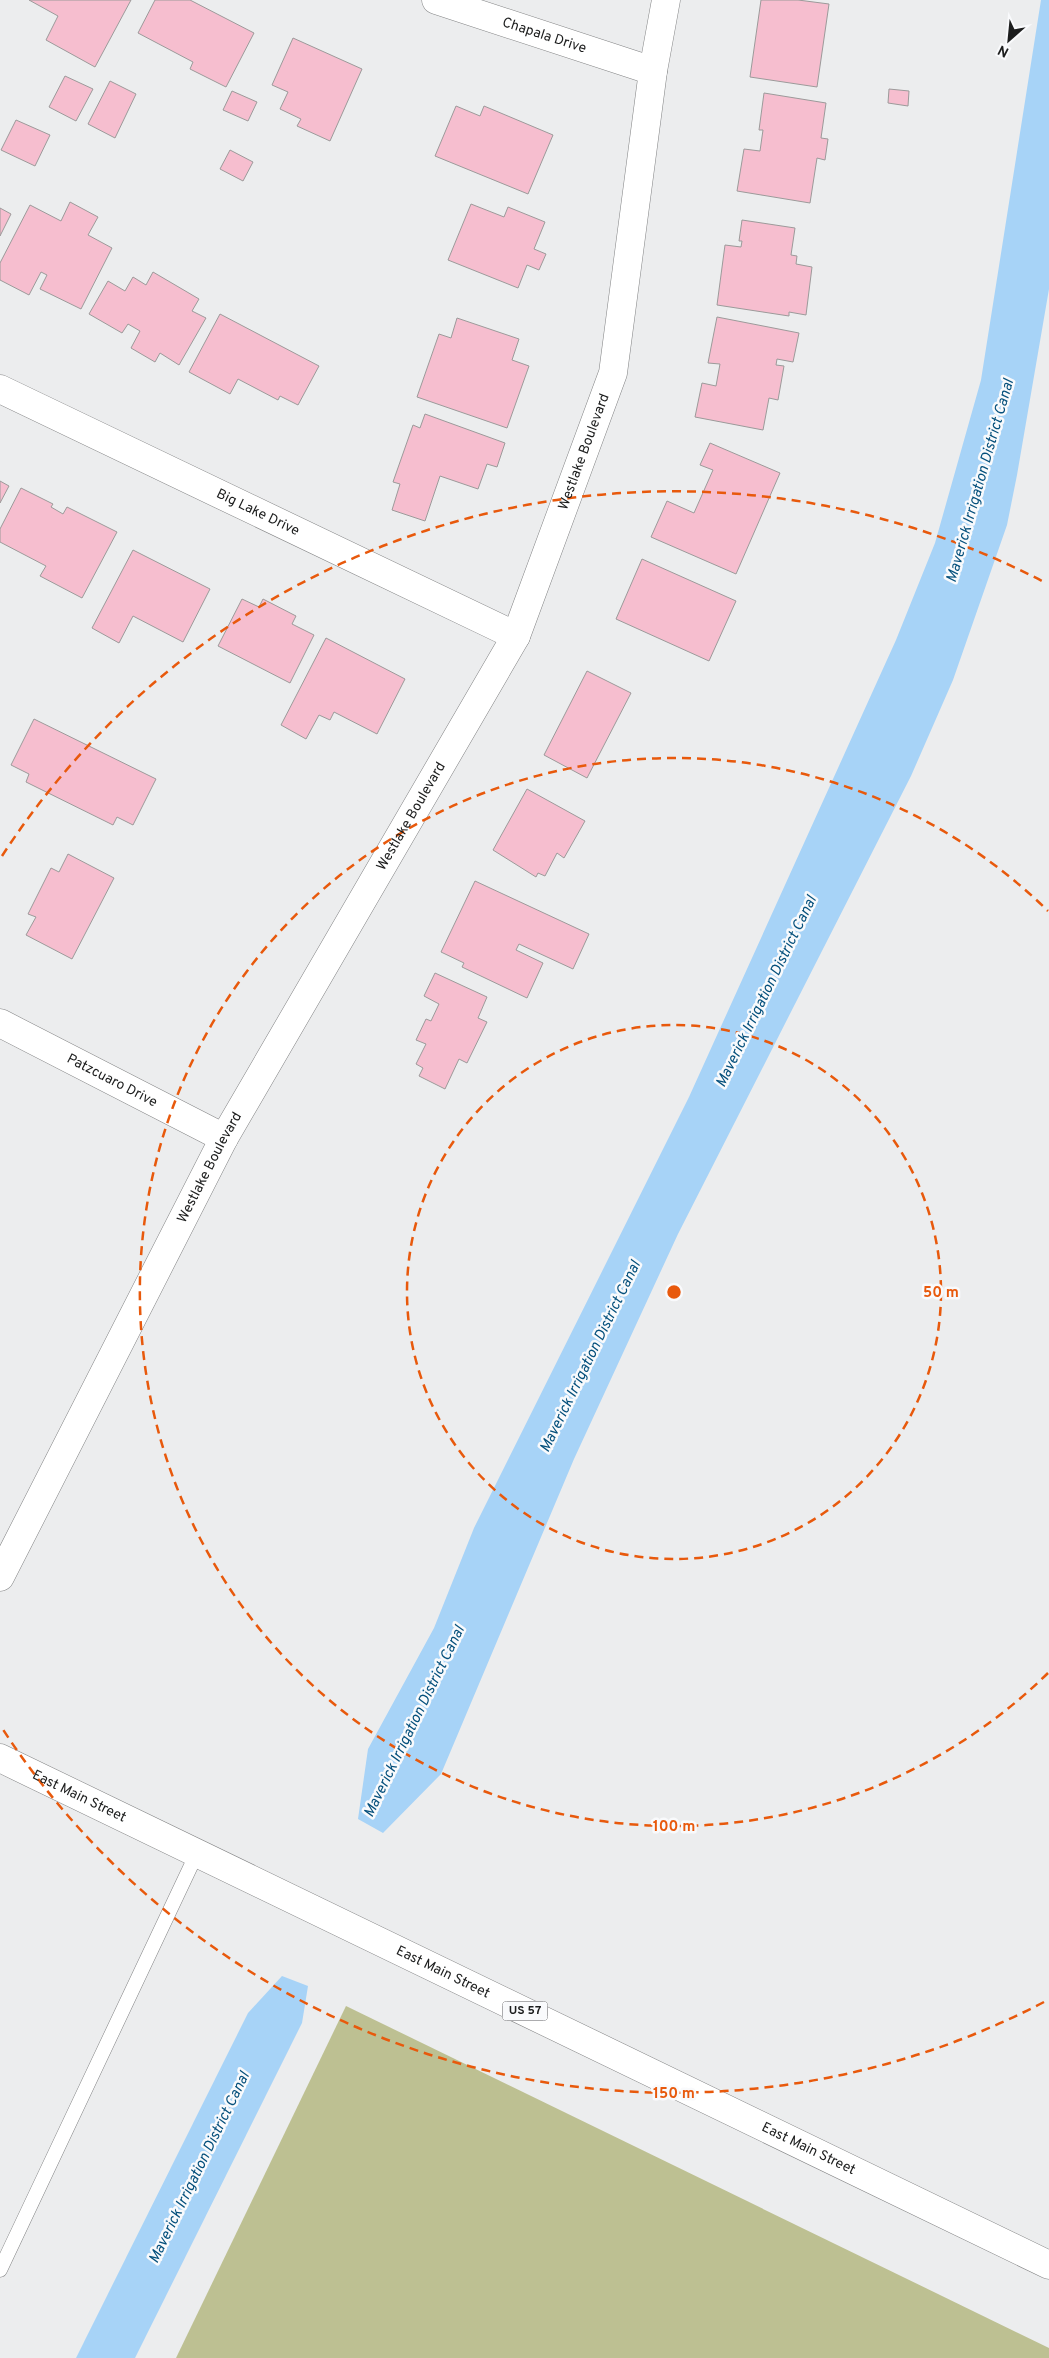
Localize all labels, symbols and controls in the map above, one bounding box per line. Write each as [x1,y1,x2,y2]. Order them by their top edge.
street label: Chapala Drive [500,14,589,57]
north arrow [984,15,1034,65]
text: N [995,40,1012,60]
water label: Maverick Irrigation District Canal [943,376,1019,585]
street label: Westlake Boulevard [555,391,613,512]
street label: Big Lake Drive [214,485,302,540]
street label: Westlake Boulevard [373,759,449,874]
water label: Maverick Irrigation District Canal [712,892,822,1091]
street label: Patzcuaro Drive [64,1050,160,1111]
street label: Westlake Boulevard [174,1109,246,1226]
water label: Maverick Irrigation District Canal [536,1257,646,1456]
centre of rings [665,1283,683,1301]
text: 50 m [923,1284,959,1303]
water label: Maverick Irrigation District Canal [360,1622,470,1821]
street label: East Main Street [29,1766,129,1826]
text: 100 m [653,1818,695,1837]
street label: East Main Street [393,1942,493,2002]
road number: US 57 [502,2002,548,2020]
water label: Maverick Irrigation District Canal [145,2068,255,2267]
text: 150 m [653,2085,695,2104]
street label: East Main Street [759,2119,858,2179]

